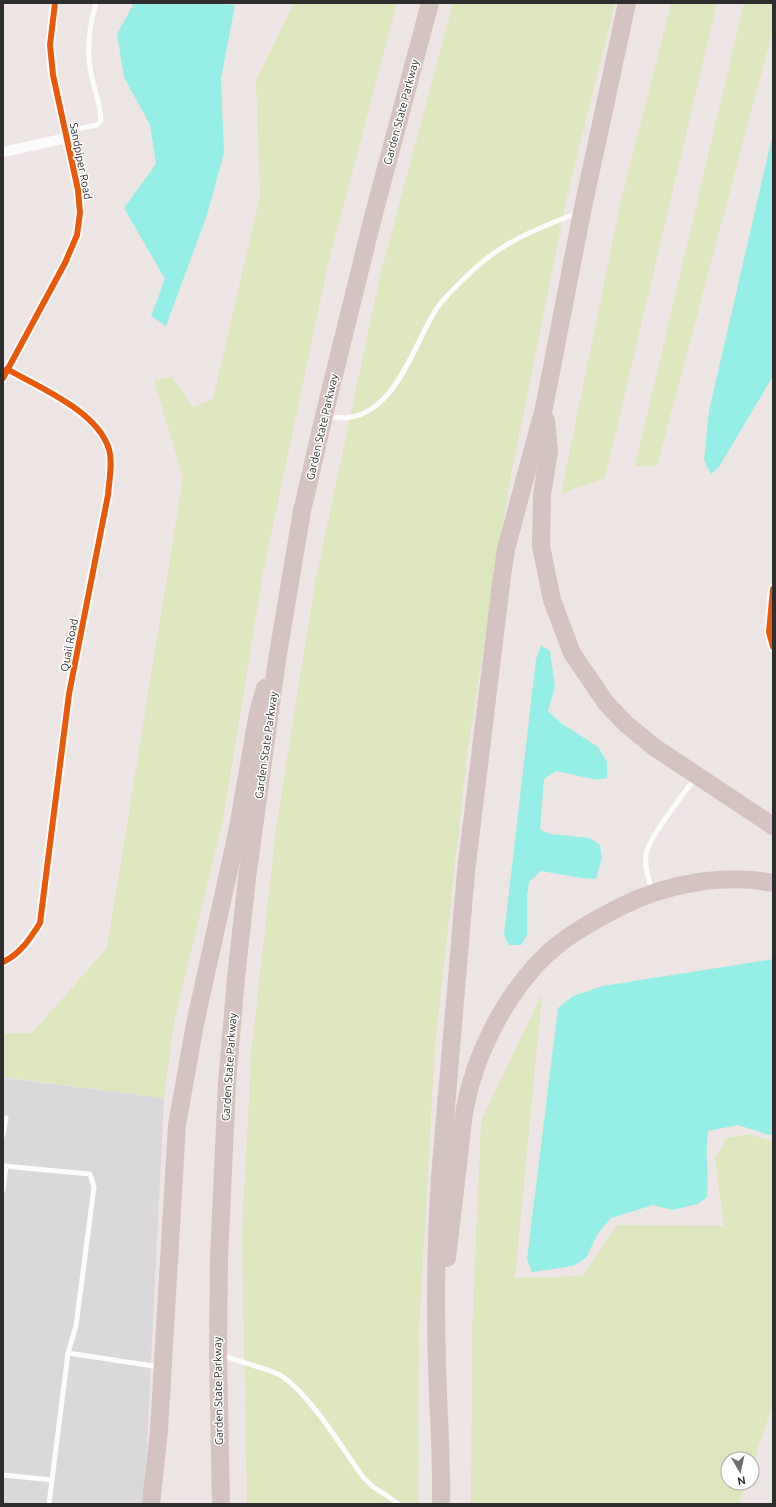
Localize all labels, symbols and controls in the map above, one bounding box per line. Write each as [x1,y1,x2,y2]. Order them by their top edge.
street label: Garden State Parkway [381,57,421,166]
street label: Sandpiper Road [68,122,94,200]
street label: Garden State Parkway [304,372,340,481]
street label: Quail Road [58,617,80,673]
street label: Garden State Parkway [253,690,280,799]
street label: Garden State Parkway [219,1012,239,1121]
street label: Garden State Parkway [211,1336,225,1445]
north arrow [720,1451,760,1491]
text: N [737,1474,747,1487]

